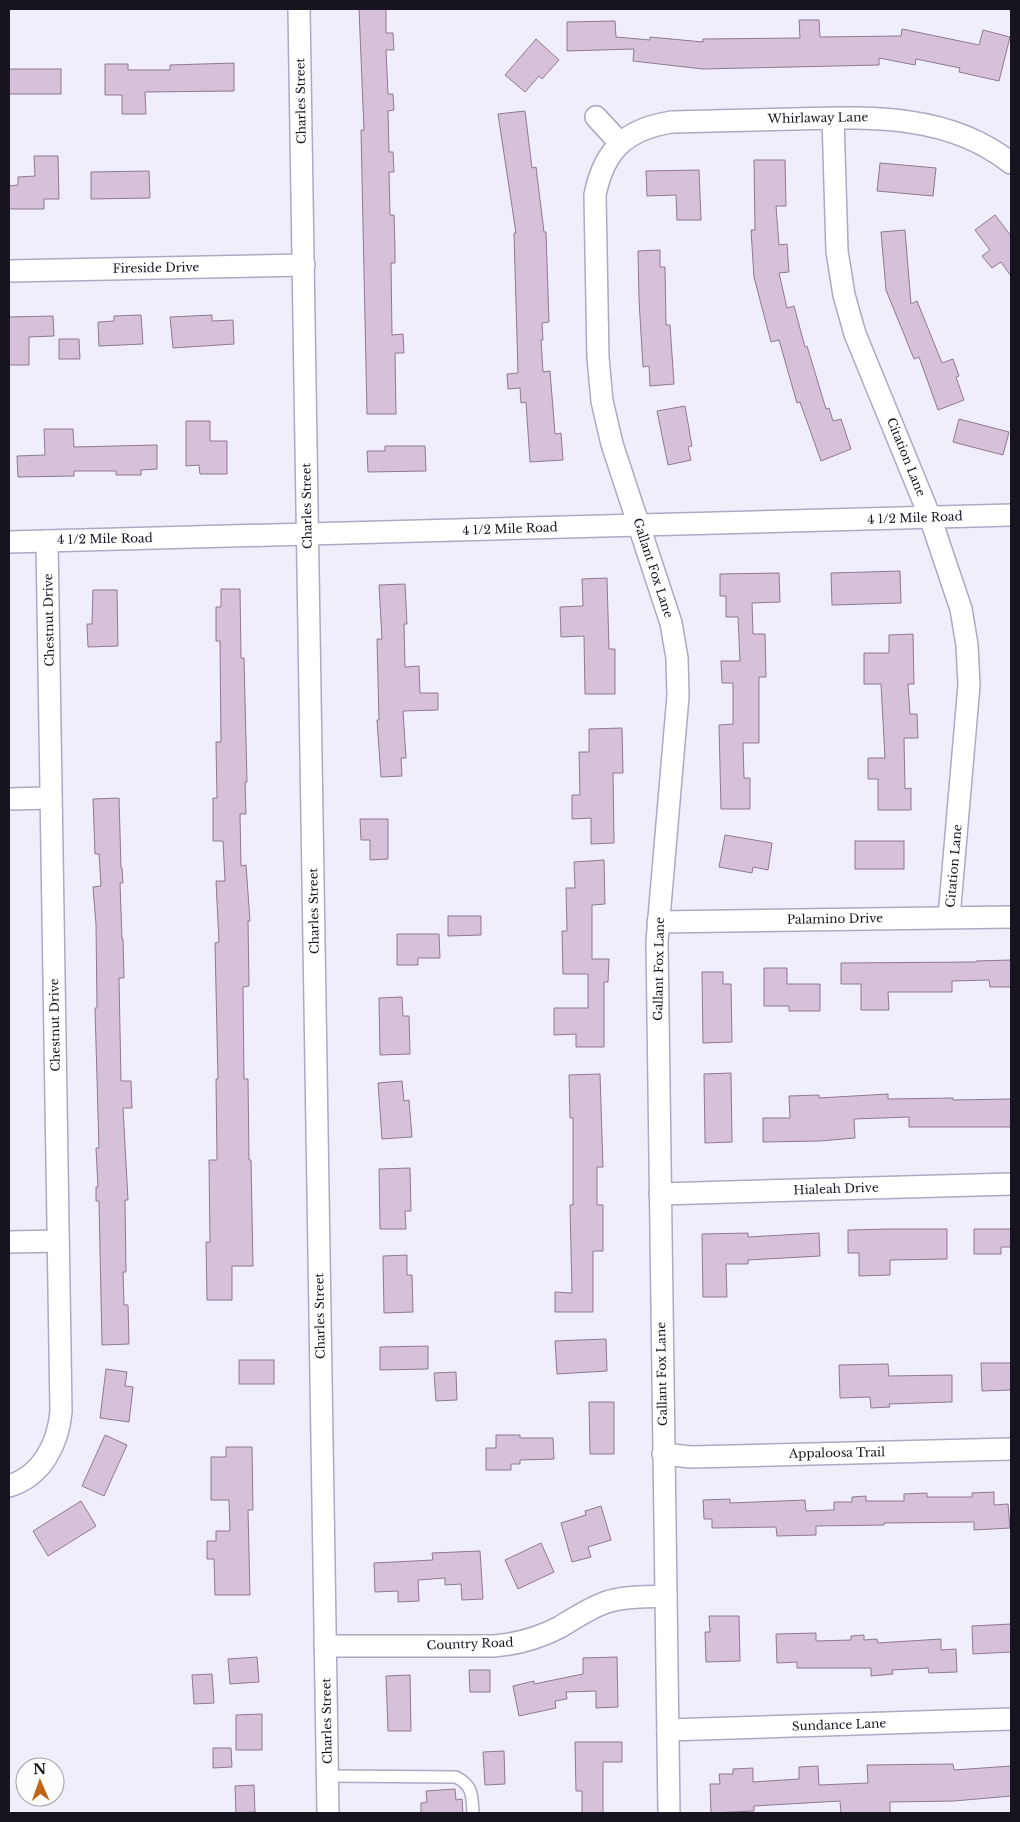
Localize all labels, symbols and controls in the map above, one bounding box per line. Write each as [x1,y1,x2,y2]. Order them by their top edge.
street label: Charles Street [292,57,309,144]
street label: Whirlaway Lane [767,109,868,126]
street label: Fireside Drive [112,259,200,276]
street label: Citation Lane [884,415,929,498]
street label: Charles Street [298,462,315,549]
street label: 4 1/2 Mile Road [867,508,963,527]
street label: Gallant Fox Lane [630,516,677,620]
street label: 4 1/2 Mile Road [462,519,558,538]
street label: 4 1/2 Mile Road [57,530,153,547]
street label: Chestnut Drive [40,573,57,667]
street label: Citation Lane [942,824,965,908]
street label: Charles Street [305,867,322,954]
street label: Palamino Drive [787,910,883,927]
street label: Gallant Fox Lane [650,917,667,1021]
street label: Chestnut Drive [46,978,63,1072]
street label: Hialeah Drive [793,1180,879,1197]
street label: Charles Street [311,1272,328,1359]
street label: Gallant Fox Lane [653,1322,670,1426]
street label: Appaloosa Trail [788,1444,885,1461]
street label: Country Road [426,1634,514,1653]
street label: Charles Street [318,1677,335,1764]
street label: Sundance Lane [792,1715,887,1734]
north arrow [15,1757,65,1807]
text: N [33,1760,46,1778]

